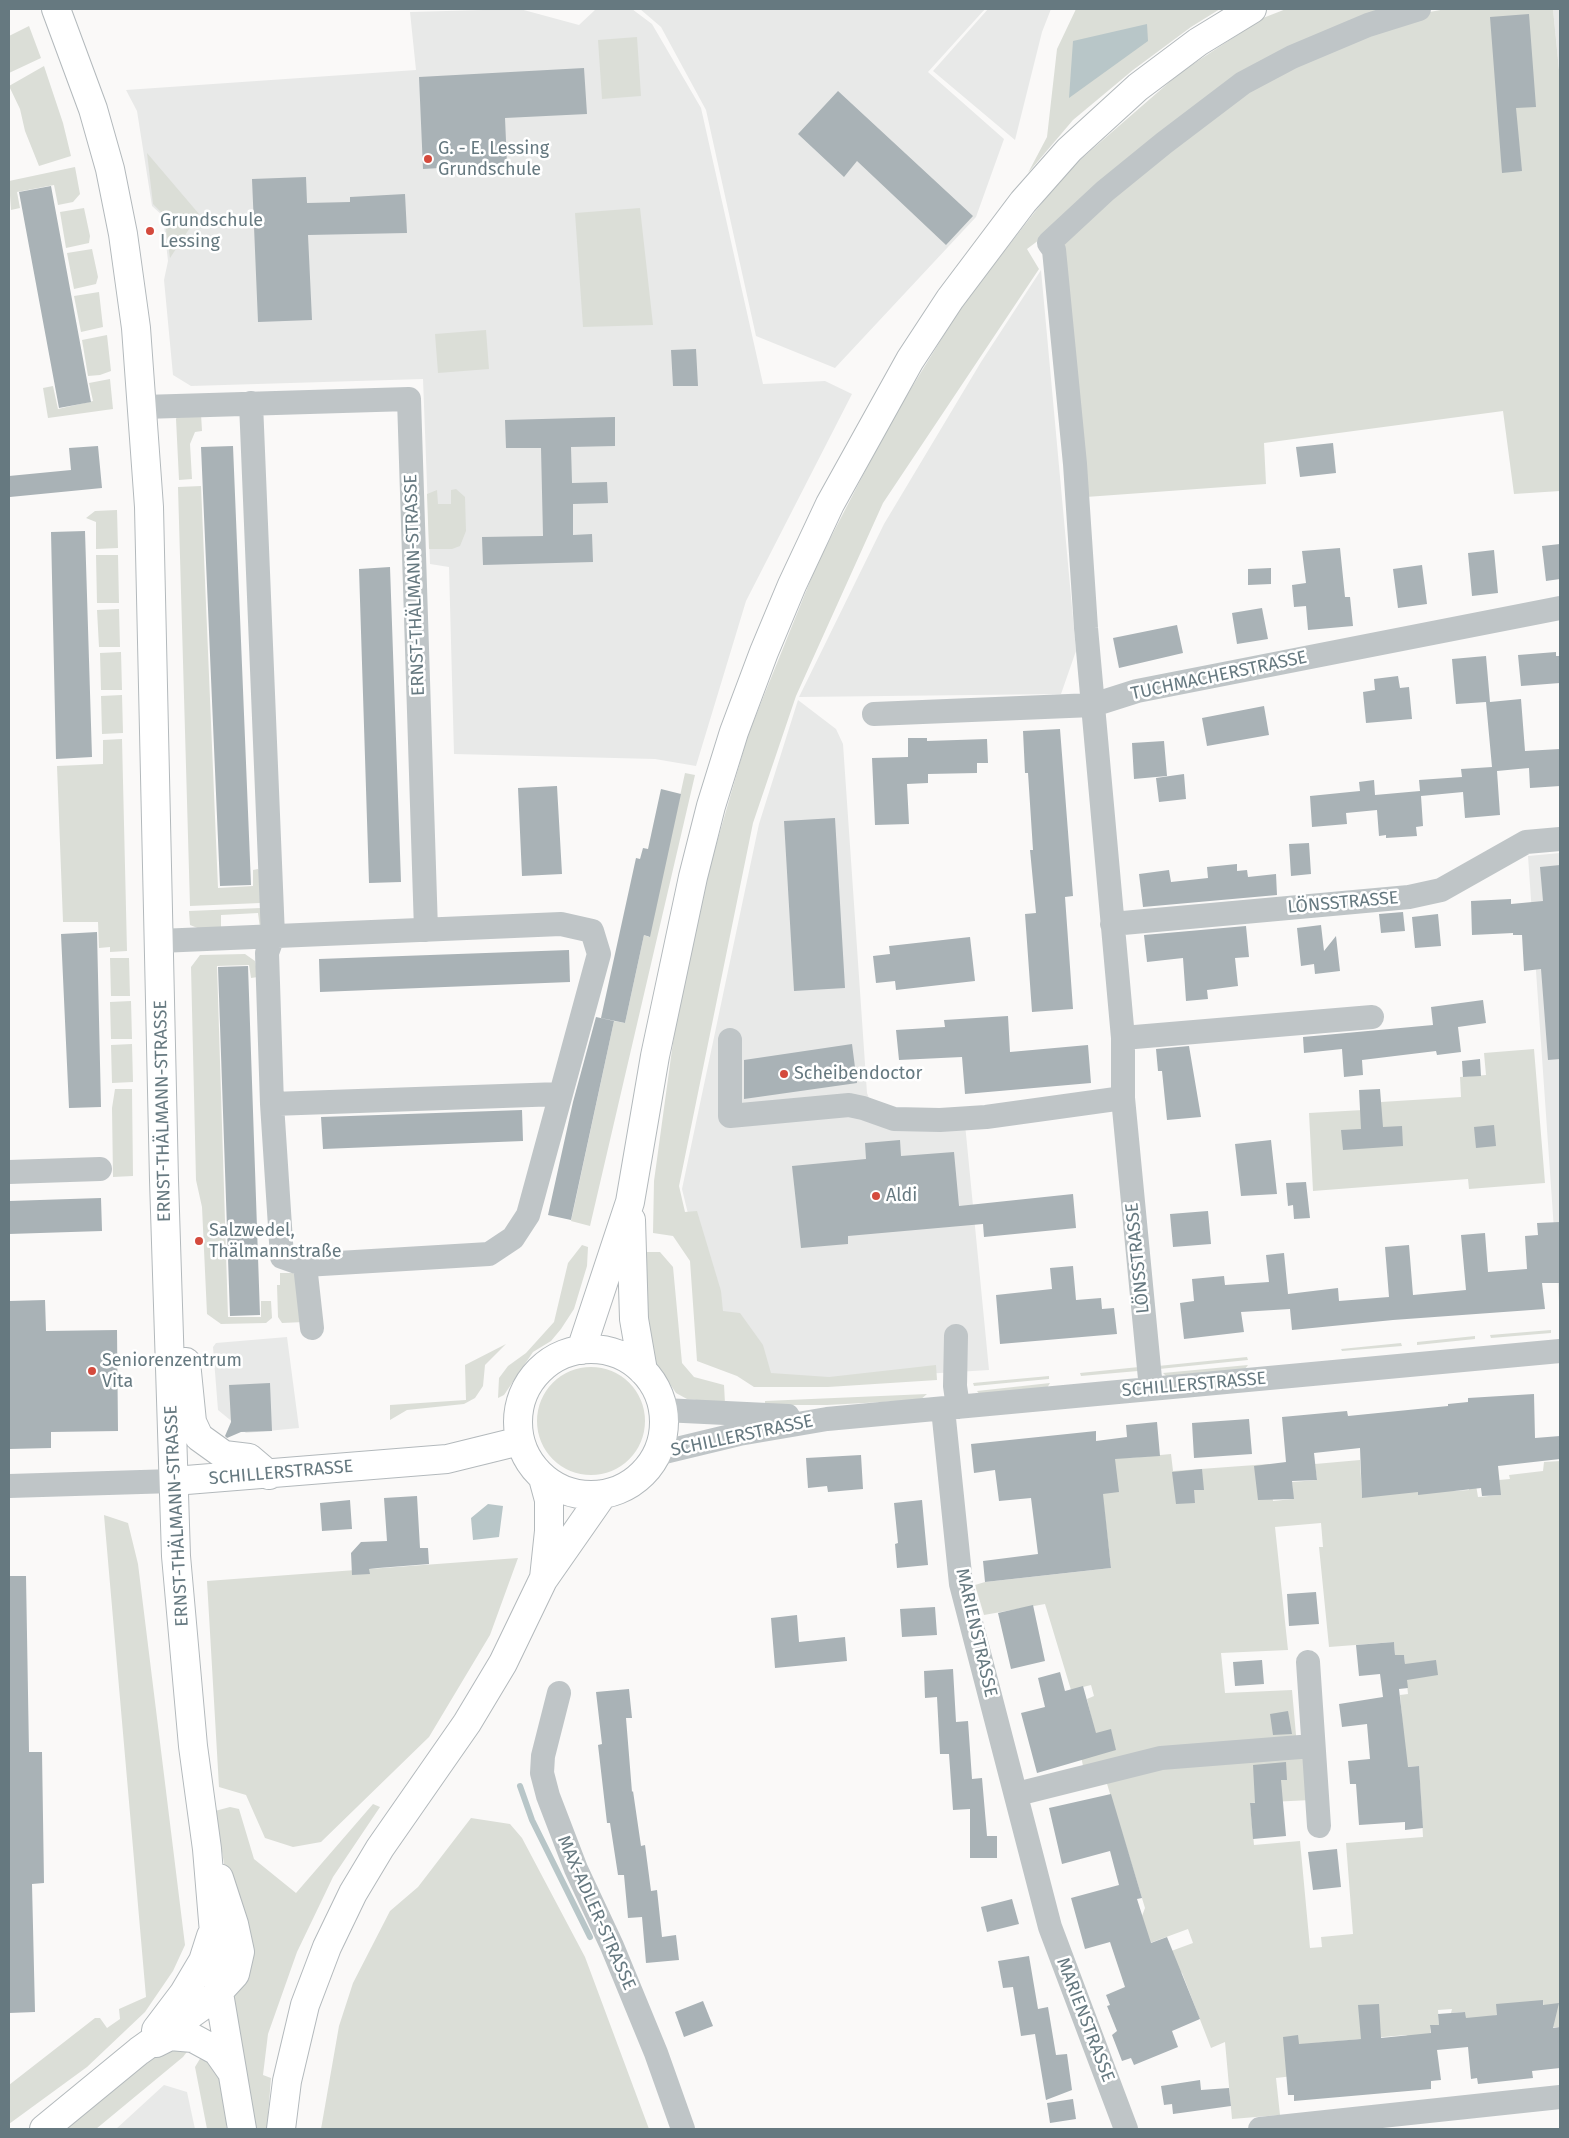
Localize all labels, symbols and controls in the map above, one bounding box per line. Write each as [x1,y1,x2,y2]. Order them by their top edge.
place label: G. - E. Lessing Grundschule [438,138,549,180]
marker: G. - E. Lessing Grundschule [422,153,434,165]
place label: Grundschule Lessing [160,210,263,252]
marker: Grundschule Lessing [144,225,156,237]
street label: ERNST-THÄLMANN-STRASSE [400,474,430,696]
street label: TUCHMACHERSTRASSE [1129,647,1309,705]
street label: LÖNSSTRASSE [1287,887,1399,919]
street label: ERNST-THÄLMANN-STRASSE [150,1000,176,1222]
place label: Scheibendoctor [794,1063,922,1085]
marker: Scheibendoctor [778,1068,790,1080]
place label: Aldi [886,1185,917,1207]
marker: Aldi [870,1190,882,1202]
street label: LÖNSSTRASSE [1121,1201,1155,1315]
place label: Salzwedel, Thälmannstraße [209,1220,342,1262]
marker: Salzwedel, Thälmannstraße [193,1235,205,1247]
place label: Seniorenzentrum Vita [102,1350,242,1392]
marker: Seniorenzentrum Vita [86,1365,98,1377]
street label: SCHILLERSTRASSE [1121,1368,1267,1402]
street label: ERNST-THÄLMANN-STRASSE [160,1405,194,1627]
street label: SCHILLERSTRASSE [669,1410,815,1462]
street label: SCHILLERSTRASSE [208,1456,354,1490]
street label: MARIENSTRASSE [951,1567,1001,1699]
street label: MAX-ADLER-STRASSE [552,1832,640,1994]
street label: MARIENSTRASSE [1051,1955,1119,2085]

